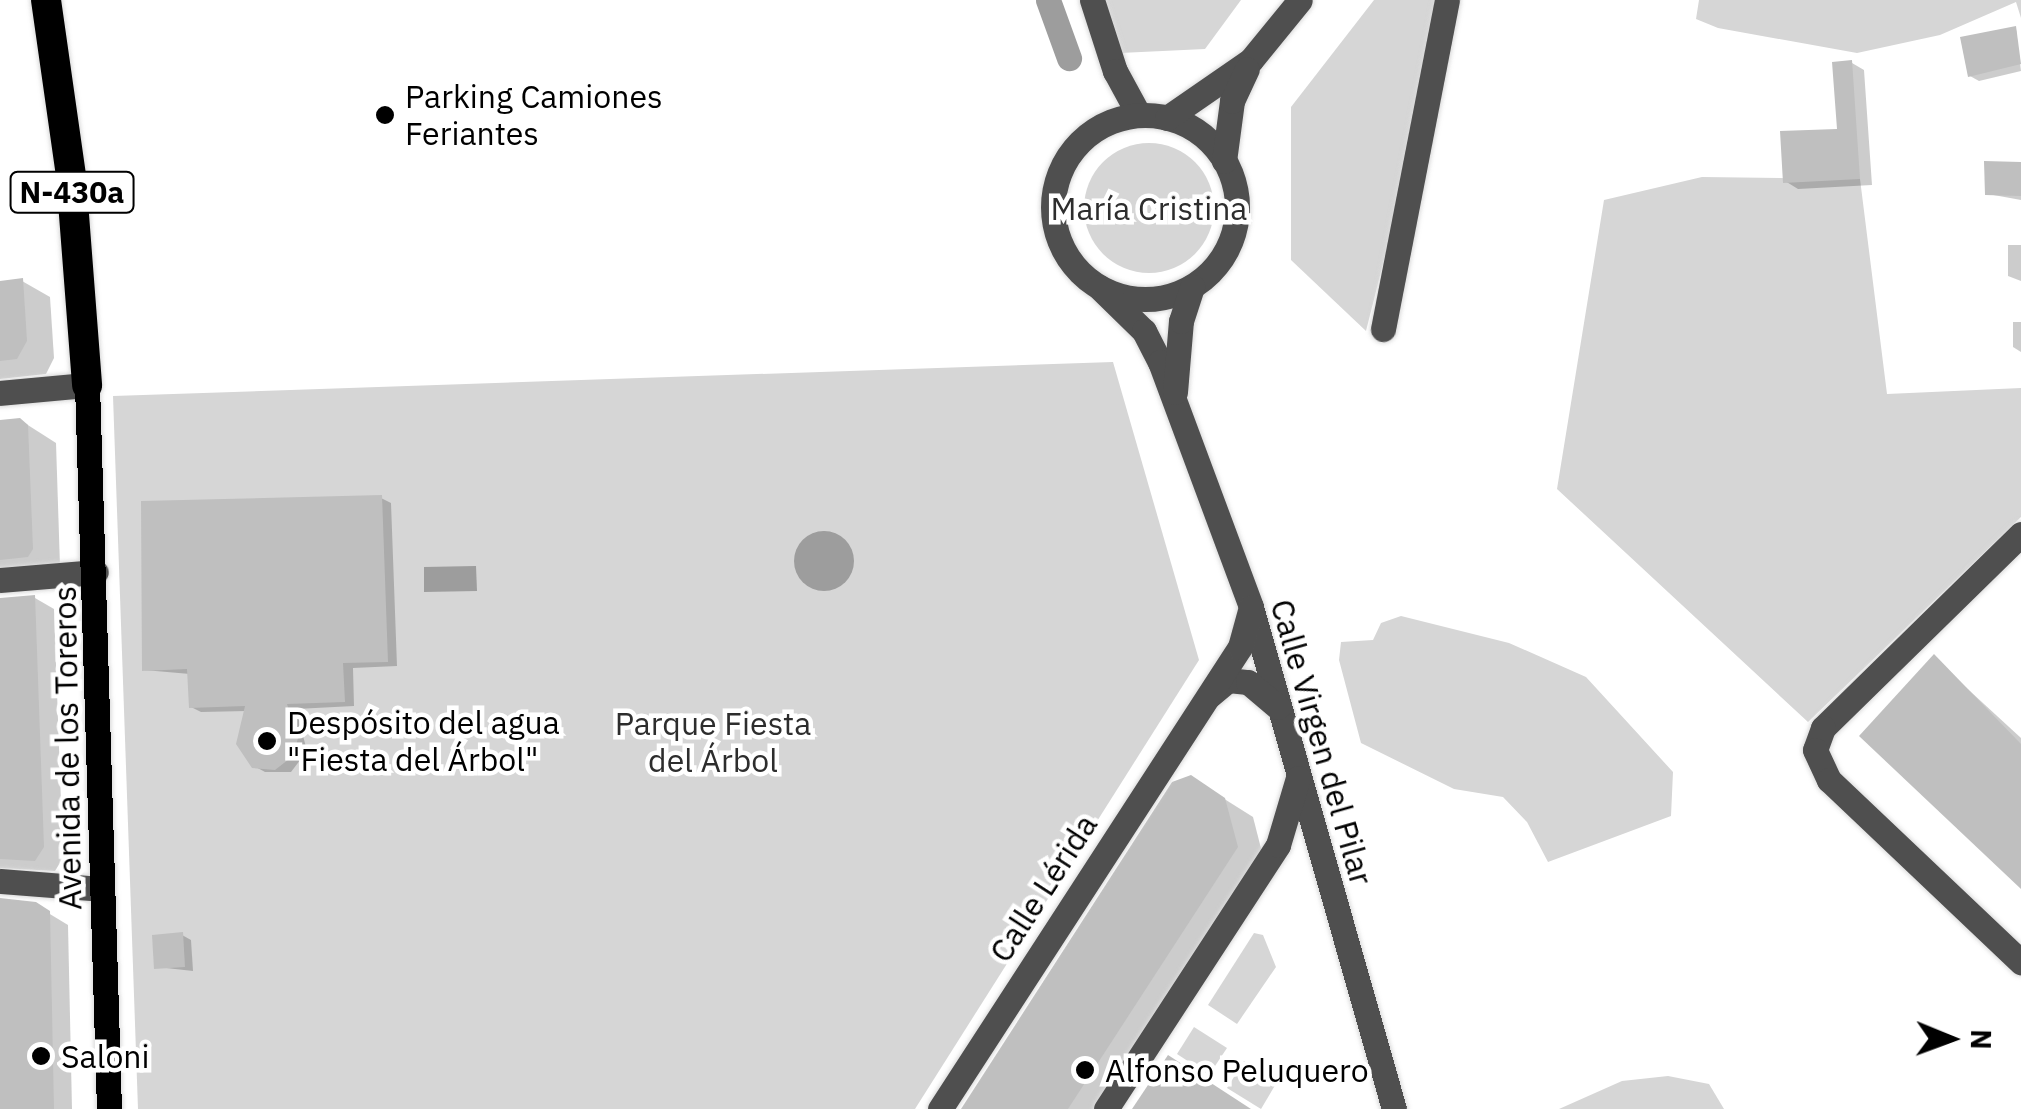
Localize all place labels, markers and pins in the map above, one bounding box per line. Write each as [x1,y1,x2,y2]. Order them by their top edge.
place label: Parking Camiones Feriantes [405,78,663,153]
marker: Parking Camiones Feriantes [374,104,396,126]
place label: Despósito del agua "Fiesta del Árbol" [287,704,560,779]
marker: Despósito del agua "Fiesta del Árbol" [256,730,278,752]
place label: Saloni [61,1037,149,1075]
marker: Saloni [30,1045,52,1067]
place label: Alfonso Peluquero [1105,1051,1369,1089]
marker: Alfonso Peluquero [1074,1059,1096,1081]

